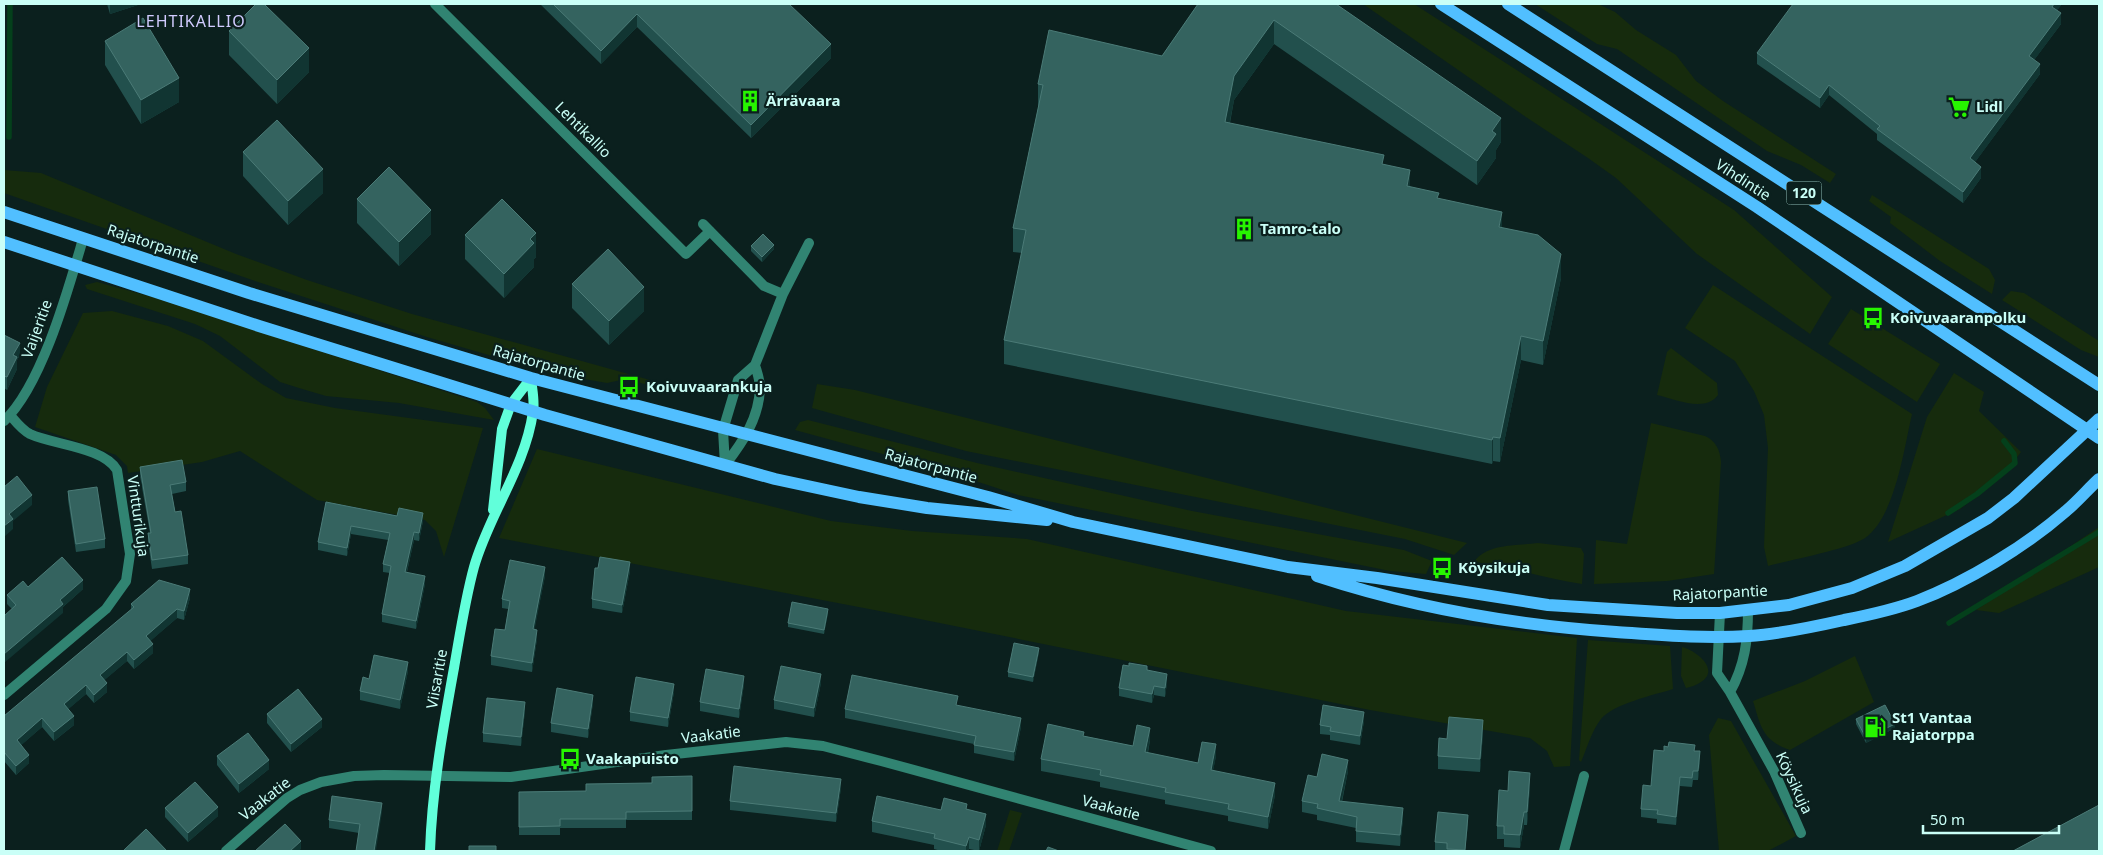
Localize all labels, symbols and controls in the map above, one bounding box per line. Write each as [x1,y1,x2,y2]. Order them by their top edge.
district label: LEHTIKALLIO [136,10,246,32]
building icon: Ärrävaara [737,88,763,114]
place label: Ärrävaara [766,90,840,110]
supermarket icon: Lidl [1946,94,1972,120]
place label: Lidl [1976,96,2003,116]
street label: Lehtikallio [551,97,616,162]
street label: Vihdintie [1712,154,1775,205]
road number: 120 [1786,182,1822,204]
building icon: Tamro-talo [1231,216,1257,242]
place label: Tamro-talo [1260,218,1341,238]
street label: Rajatorpantie [105,219,202,267]
street label: Vaijeritie [16,297,56,361]
bus stop icon: Koivuvaaranpolku [1860,305,1886,331]
place label: Koivuvaaranpolku [1890,307,2026,327]
street label: Rajatorpantie [491,339,588,385]
bus stop icon: Koivuvaarankuja [616,374,642,400]
place label: Koivuvaarankuja [646,376,772,396]
street label: Rajatorpantie [883,443,980,487]
street label: Vintturikuja [123,474,155,558]
bus stop icon: Köysikuja [1429,555,1455,581]
place label: Köysikuja [1458,557,1530,577]
street label: Rajatorpantie [1672,580,1768,604]
street label: Viisaritie [421,647,451,710]
place label: St1 Vantaa Rajatorppa [1892,707,1975,744]
fuel station icon: St1 Vantaa Rajatorppa [1862,714,1888,740]
street label: Vaakatie [680,720,742,748]
bus stop icon: Vaakapuisto [557,746,583,772]
place label: Vaakapuisto [586,748,679,768]
street label: Köysikuja [1772,748,1818,817]
street label: Vaakatie [235,772,294,824]
street label: Vaakatie [1080,790,1143,824]
scale bar [1923,802,2059,834]
text: 50 m [1930,809,1965,829]

